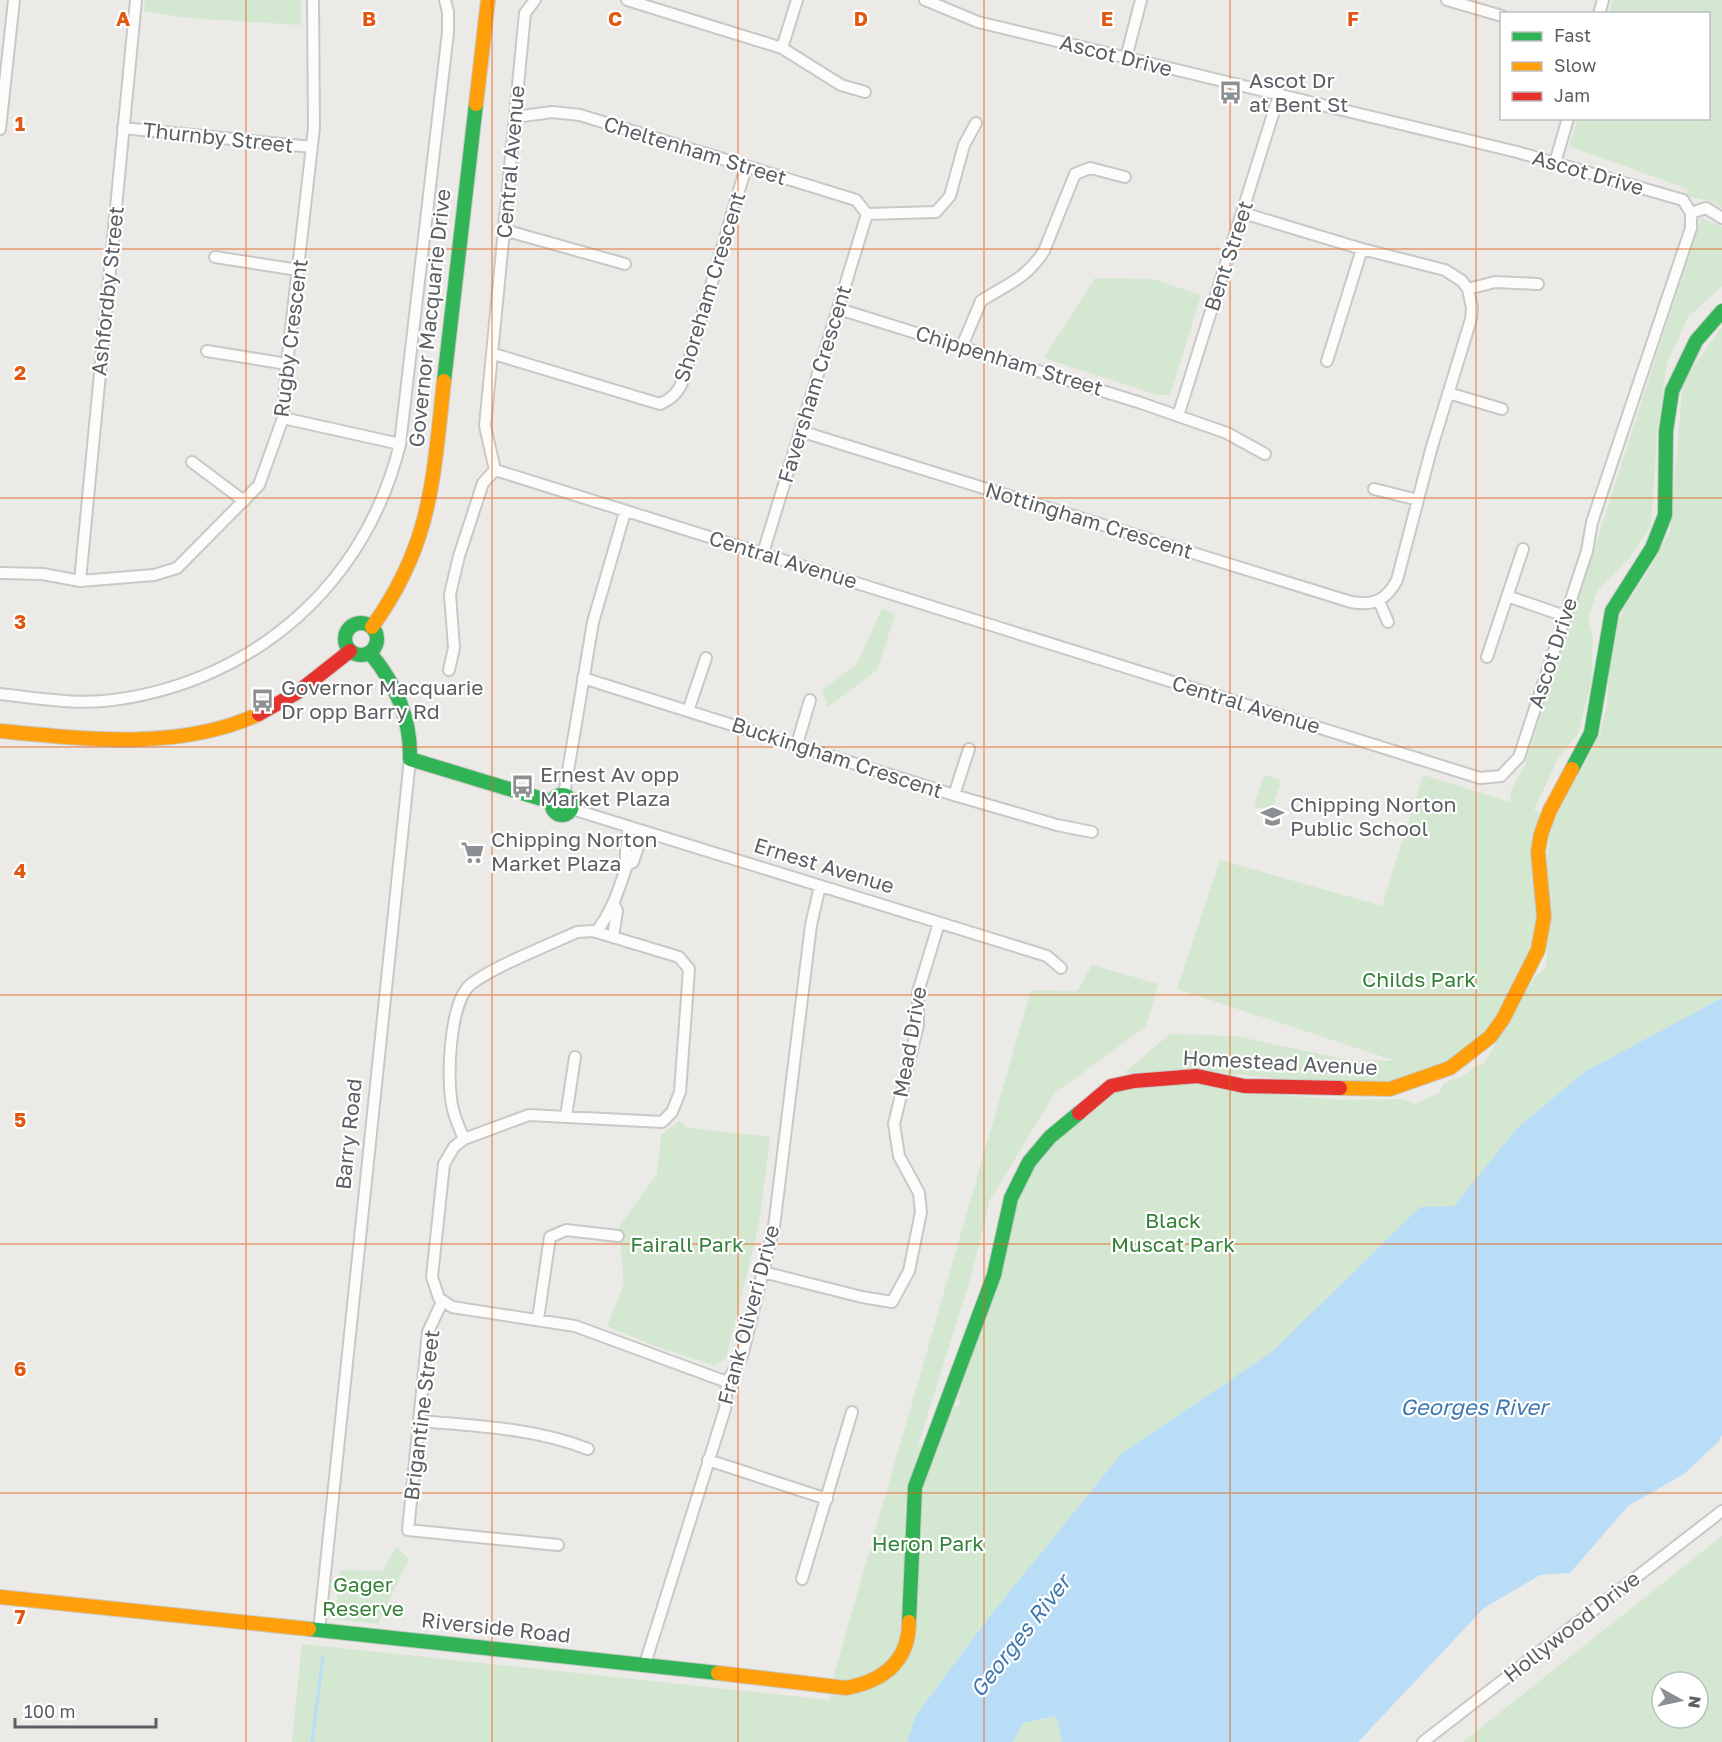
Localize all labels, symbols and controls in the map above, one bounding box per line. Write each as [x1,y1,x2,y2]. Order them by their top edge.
text: A [116,6,130,30]
text: B [362,6,376,30]
text: C [608,6,622,30]
text: D [854,6,868,30]
text: E [1101,6,1113,30]
text: F [1347,6,1359,30]
legend [1500,12,1710,120]
text: Fast [1554,24,1591,46]
street label: Ascot Drive [1057,29,1175,82]
text: Slow [1554,54,1597,76]
place label: Ascot Dr at Bent St [1249,67,1348,117]
bus stop icon: Ascot Dr at Bent St [1218,80,1244,106]
street label: Central Avenue [490,84,530,240]
text: Jam [1554,84,1590,106]
street label: Cheltenham Street [601,110,790,190]
text: 1 [15,111,25,135]
street label: Thurnby Street [141,116,295,158]
street label: Ascot Drive [1530,144,1647,200]
street label: Governor Macquarie Drive [402,187,456,448]
street label: Shoreham Crescent [668,188,750,385]
street label: Bent Street [1198,197,1258,314]
street label: Ashfordby Street [85,205,129,377]
street label: Rugby Crescent [267,257,313,419]
street label: Faversham Crescent [772,282,856,486]
street label: Chippenham Street [912,319,1106,401]
text: 2 [14,360,26,384]
street label: Nottingham Crescent [982,476,1196,564]
street label: Central Avenue [706,524,860,594]
street label: Ascot Drive [1522,594,1582,711]
text: 3 [14,609,26,633]
street label: Central Avenue [1169,669,1323,739]
place label: Governor Macquarie Dr opp Barry Rd [281,674,484,724]
bus stop icon: Governor Macquarie Dr opp Barry Rd [250,687,276,713]
street label: Buckingham Crescent [728,711,946,803]
place label: Ernest Av opp Market Plaza [540,761,679,811]
bus stop icon: Ernest Av opp Market Plaza [509,774,535,800]
place label: Chipping Norton Public School [1290,791,1456,841]
school or university icon: Chipping Norton Public School [1259,804,1285,830]
place label: Chipping Norton Market Plaza [491,826,657,876]
street label: Ernest Avenue [751,831,897,899]
supermarket icon: Chipping Norton Market Plaza [460,839,486,865]
text: 4 [14,858,26,882]
park label: Childs Park [1362,966,1476,992]
street label: Mead Drive [886,984,932,1099]
street label: Homestead Avenue [1182,1044,1378,1080]
street label: Barry Road [329,1077,367,1191]
text: 5 [14,1107,26,1131]
park label: Black Muscat Park [1111,1207,1235,1257]
street label: Frank Oliveri Drive [712,1222,785,1407]
park label: Fairall Park [630,1231,744,1257]
street label: Brigantine Street [398,1328,444,1502]
text: 6 [14,1356,26,1380]
water label: Georges River [1400,1393,1551,1420]
park label: Heron Park [872,1530,984,1556]
street label: Hollywood Drive [1498,1565,1645,1688]
water label: Georges River [964,1567,1078,1702]
park label: Gager Reserve [322,1571,404,1621]
text: 7 [15,1604,26,1628]
street label: Riverside Road [420,1606,572,1648]
north arrow [1650,1670,1710,1730]
scale bar [15,1691,156,1729]
text: N [1684,1695,1706,1710]
text: 100 m [24,1700,75,1722]

